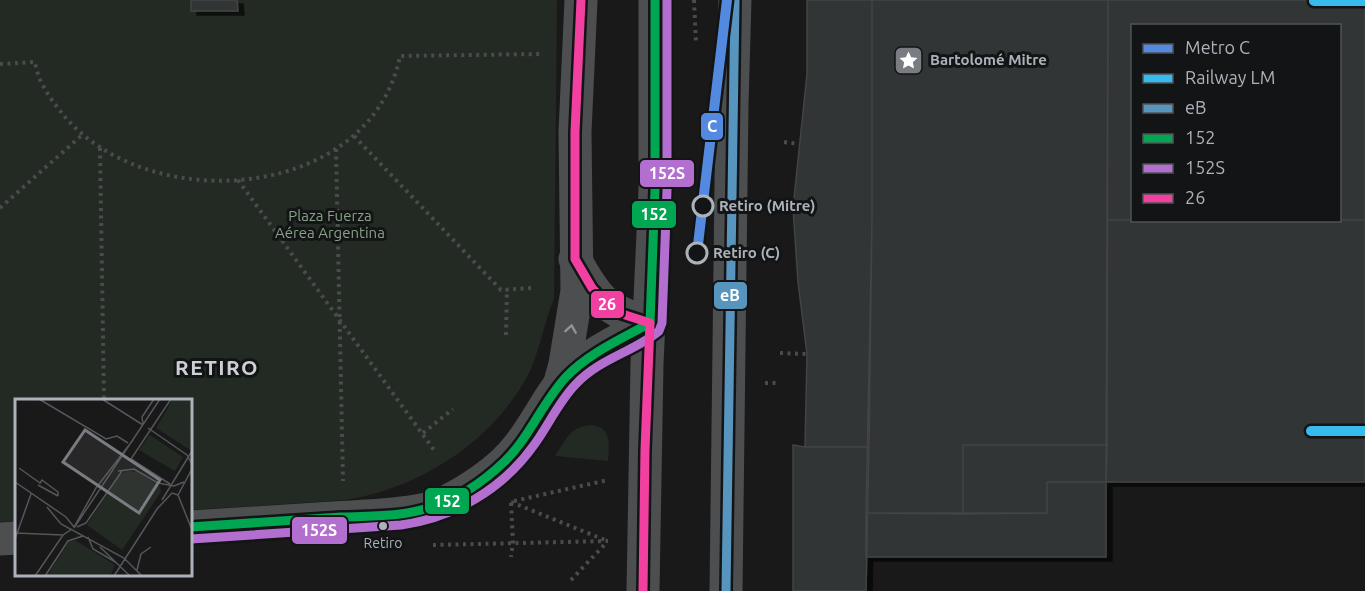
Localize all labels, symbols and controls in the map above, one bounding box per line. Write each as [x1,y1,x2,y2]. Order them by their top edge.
legend [1131,24,1341,222]
text: Metro C [1185,37,1250,57]
place icon: Bartolomé Mitre [893,44,925,76]
place label: Bartolomé Mitre [930,51,1047,68]
text: Railway LM [1185,67,1275,87]
text: eB [1185,97,1206,117]
line badge: C [700,112,724,141]
text: C [707,117,717,135]
text: 152 [1185,127,1215,147]
text: 152S [1185,157,1225,177]
line badge: 152S [639,159,695,188]
text: 152S [649,164,685,182]
text: 26 [1185,187,1205,207]
marker: Retiro (Mitre) [692,195,714,217]
place label: Retiro (Mitre) [719,197,815,214]
line badge: 152 [631,200,677,229]
text: 152 [640,205,668,223]
park label: Plaza Fuerza Aérea Argentina [275,207,385,241]
marker: Retiro (C) [686,242,708,264]
place label: Retiro (C) [713,244,780,261]
line badge: eB [713,281,748,310]
text: eB [720,286,740,304]
line badge: 26 [590,290,625,319]
text: 26 [598,295,616,313]
one-way arrow [565,324,577,334]
district label: RETIRO [175,355,259,379]
inset map [15,399,192,576]
line badge: 152 [424,487,470,515]
text: 152 [433,492,461,510]
line badge: 152S [291,516,348,545]
marker: Retiro [377,520,389,532]
text: 152S [301,521,337,539]
place label: Retiro [364,535,402,551]

